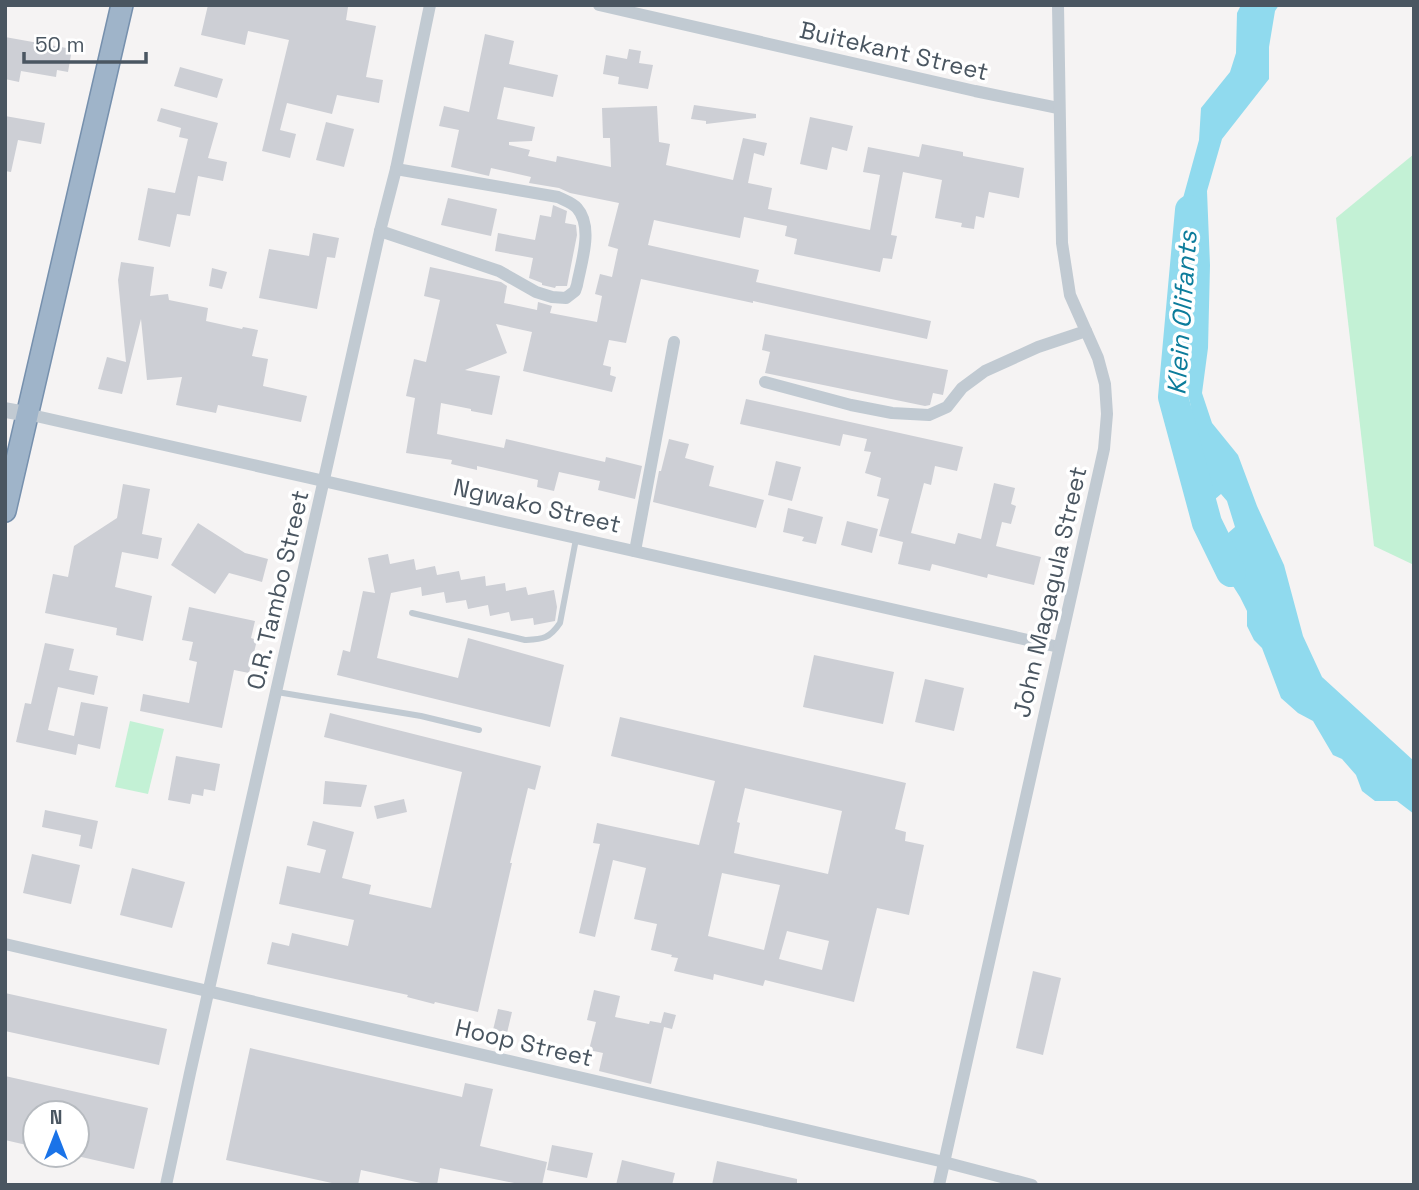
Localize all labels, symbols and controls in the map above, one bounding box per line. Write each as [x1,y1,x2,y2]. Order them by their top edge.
street label: Buitekant Street [797,14,991,87]
scale bar [24,21,147,65]
text: 50 m [35,31,85,58]
water label: Klein Olifants [1159,229,1205,396]
street label: John Magagula Street [1006,463,1093,720]
street label: Ngwako Street [450,471,624,540]
street label: O.R. Tambo Street [239,487,316,693]
street label: Hoop Street [452,1012,596,1073]
north arrow [21,1099,91,1169]
text: N [50,1105,62,1130]

